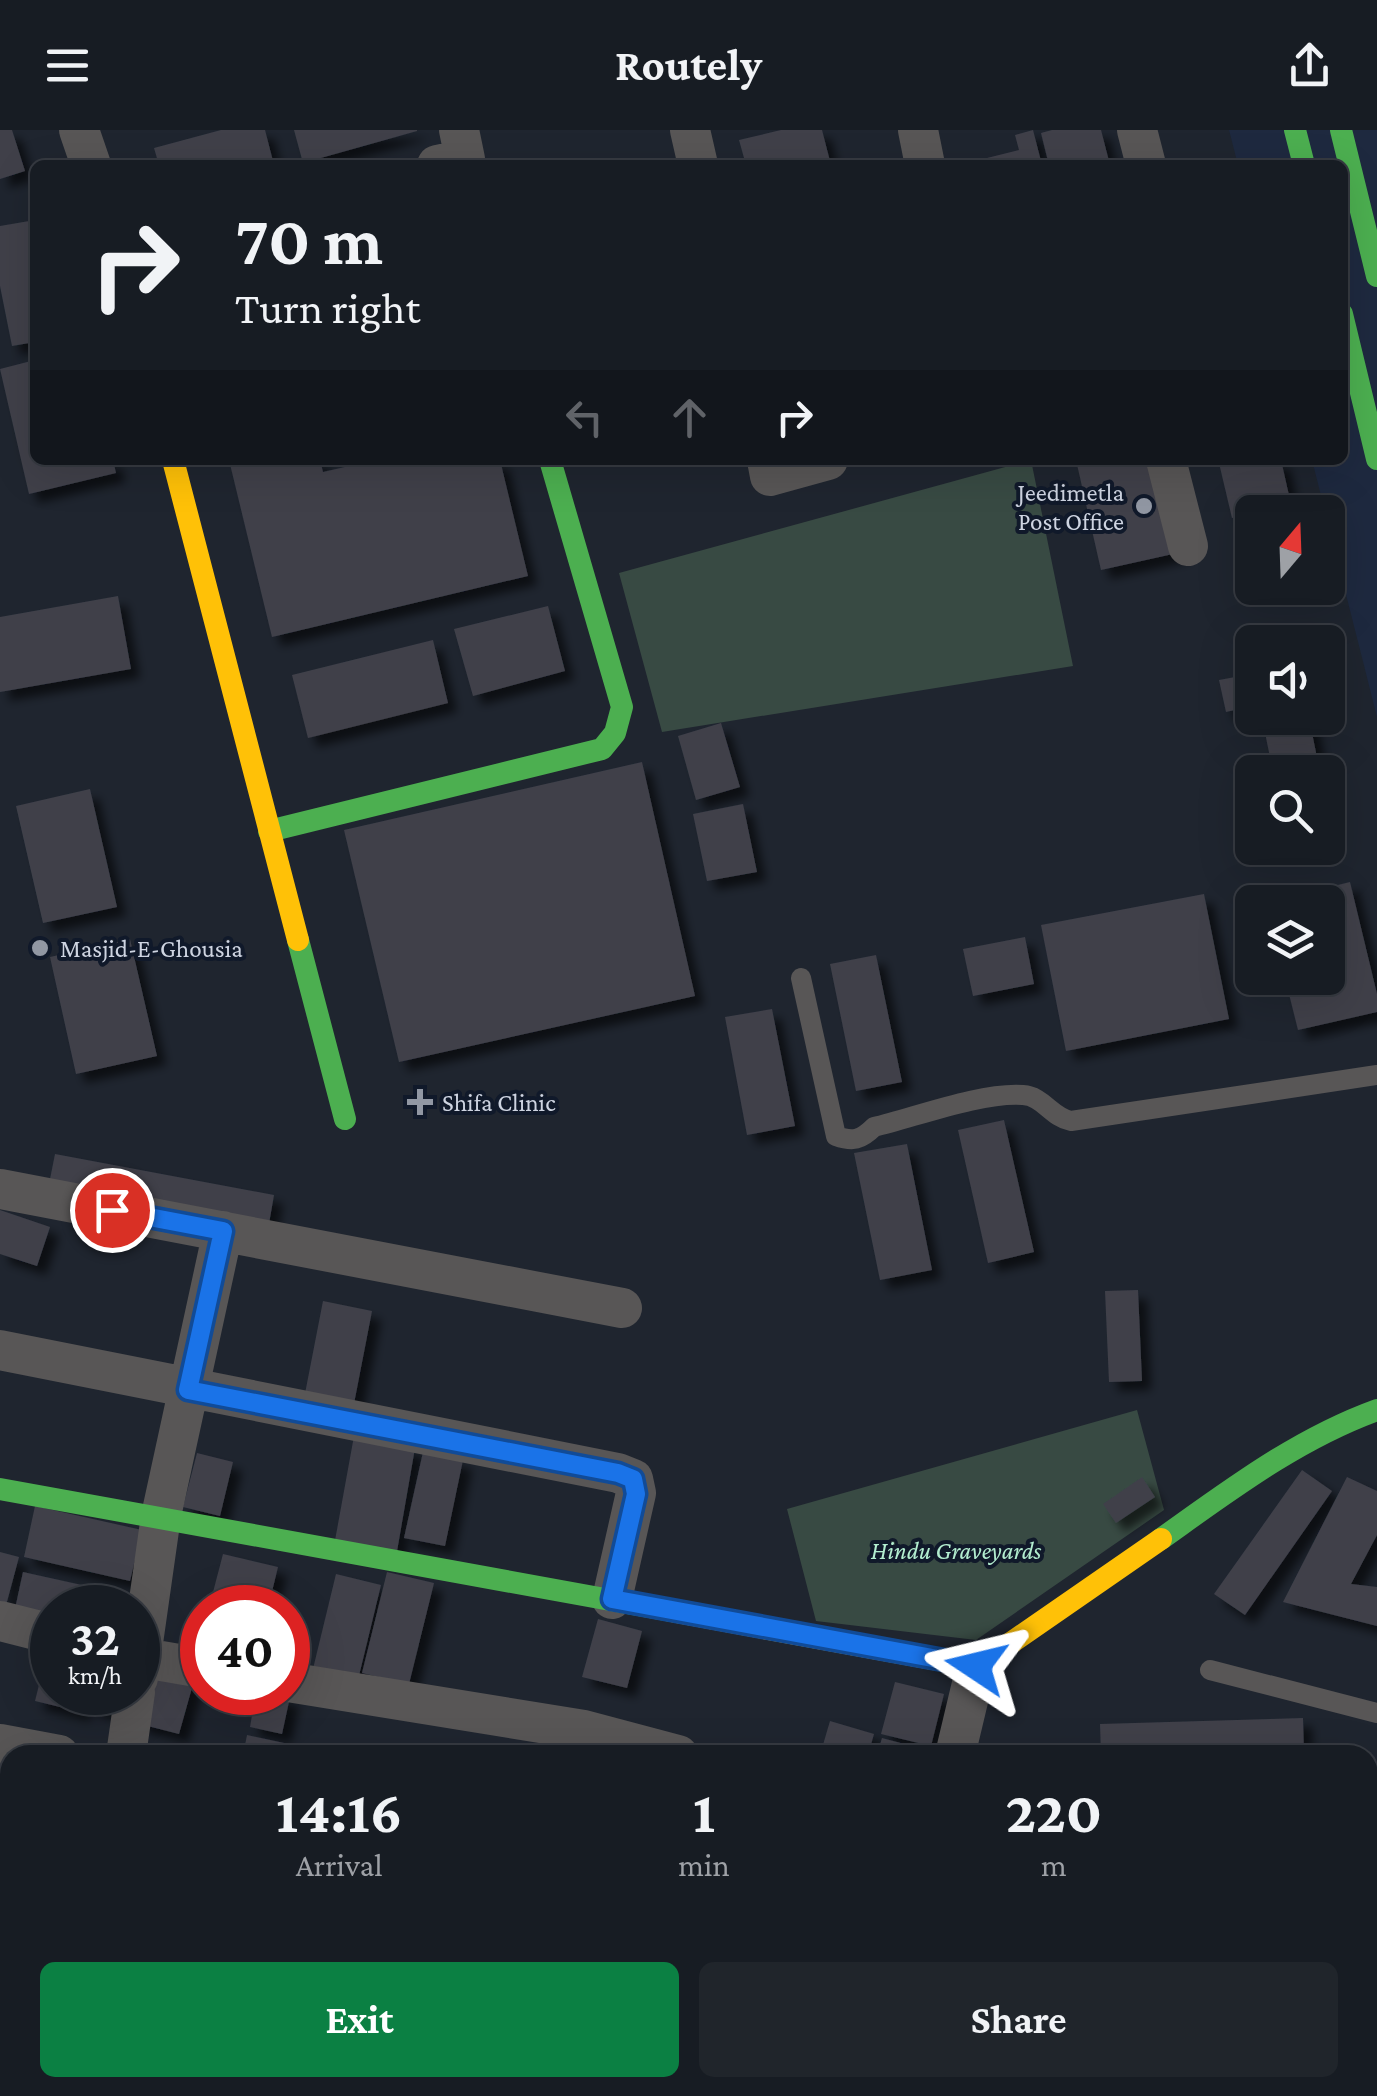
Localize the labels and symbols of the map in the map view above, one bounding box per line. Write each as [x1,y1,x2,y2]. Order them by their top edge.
place label: Jeedimetla Post Office [1015,479,1124,535]
marker: Jeedimetla Post Office [1133,495,1155,517]
north arrow [1235,495,1345,605]
place label: Masjid-E-Ghousia [60,935,243,963]
marker: Masjid-E-Ghousia [29,937,51,959]
marker: Shifa Clinic [407,1089,433,1115]
place label: Shifa Clinic [442,1089,556,1116]
pin [70,1168,155,1253]
park label: Hindu Graveyards [871,1537,1041,1565]
speed limit sign: 40 [180,1585,310,1715]
position arrow [924,1614,1028,1718]

